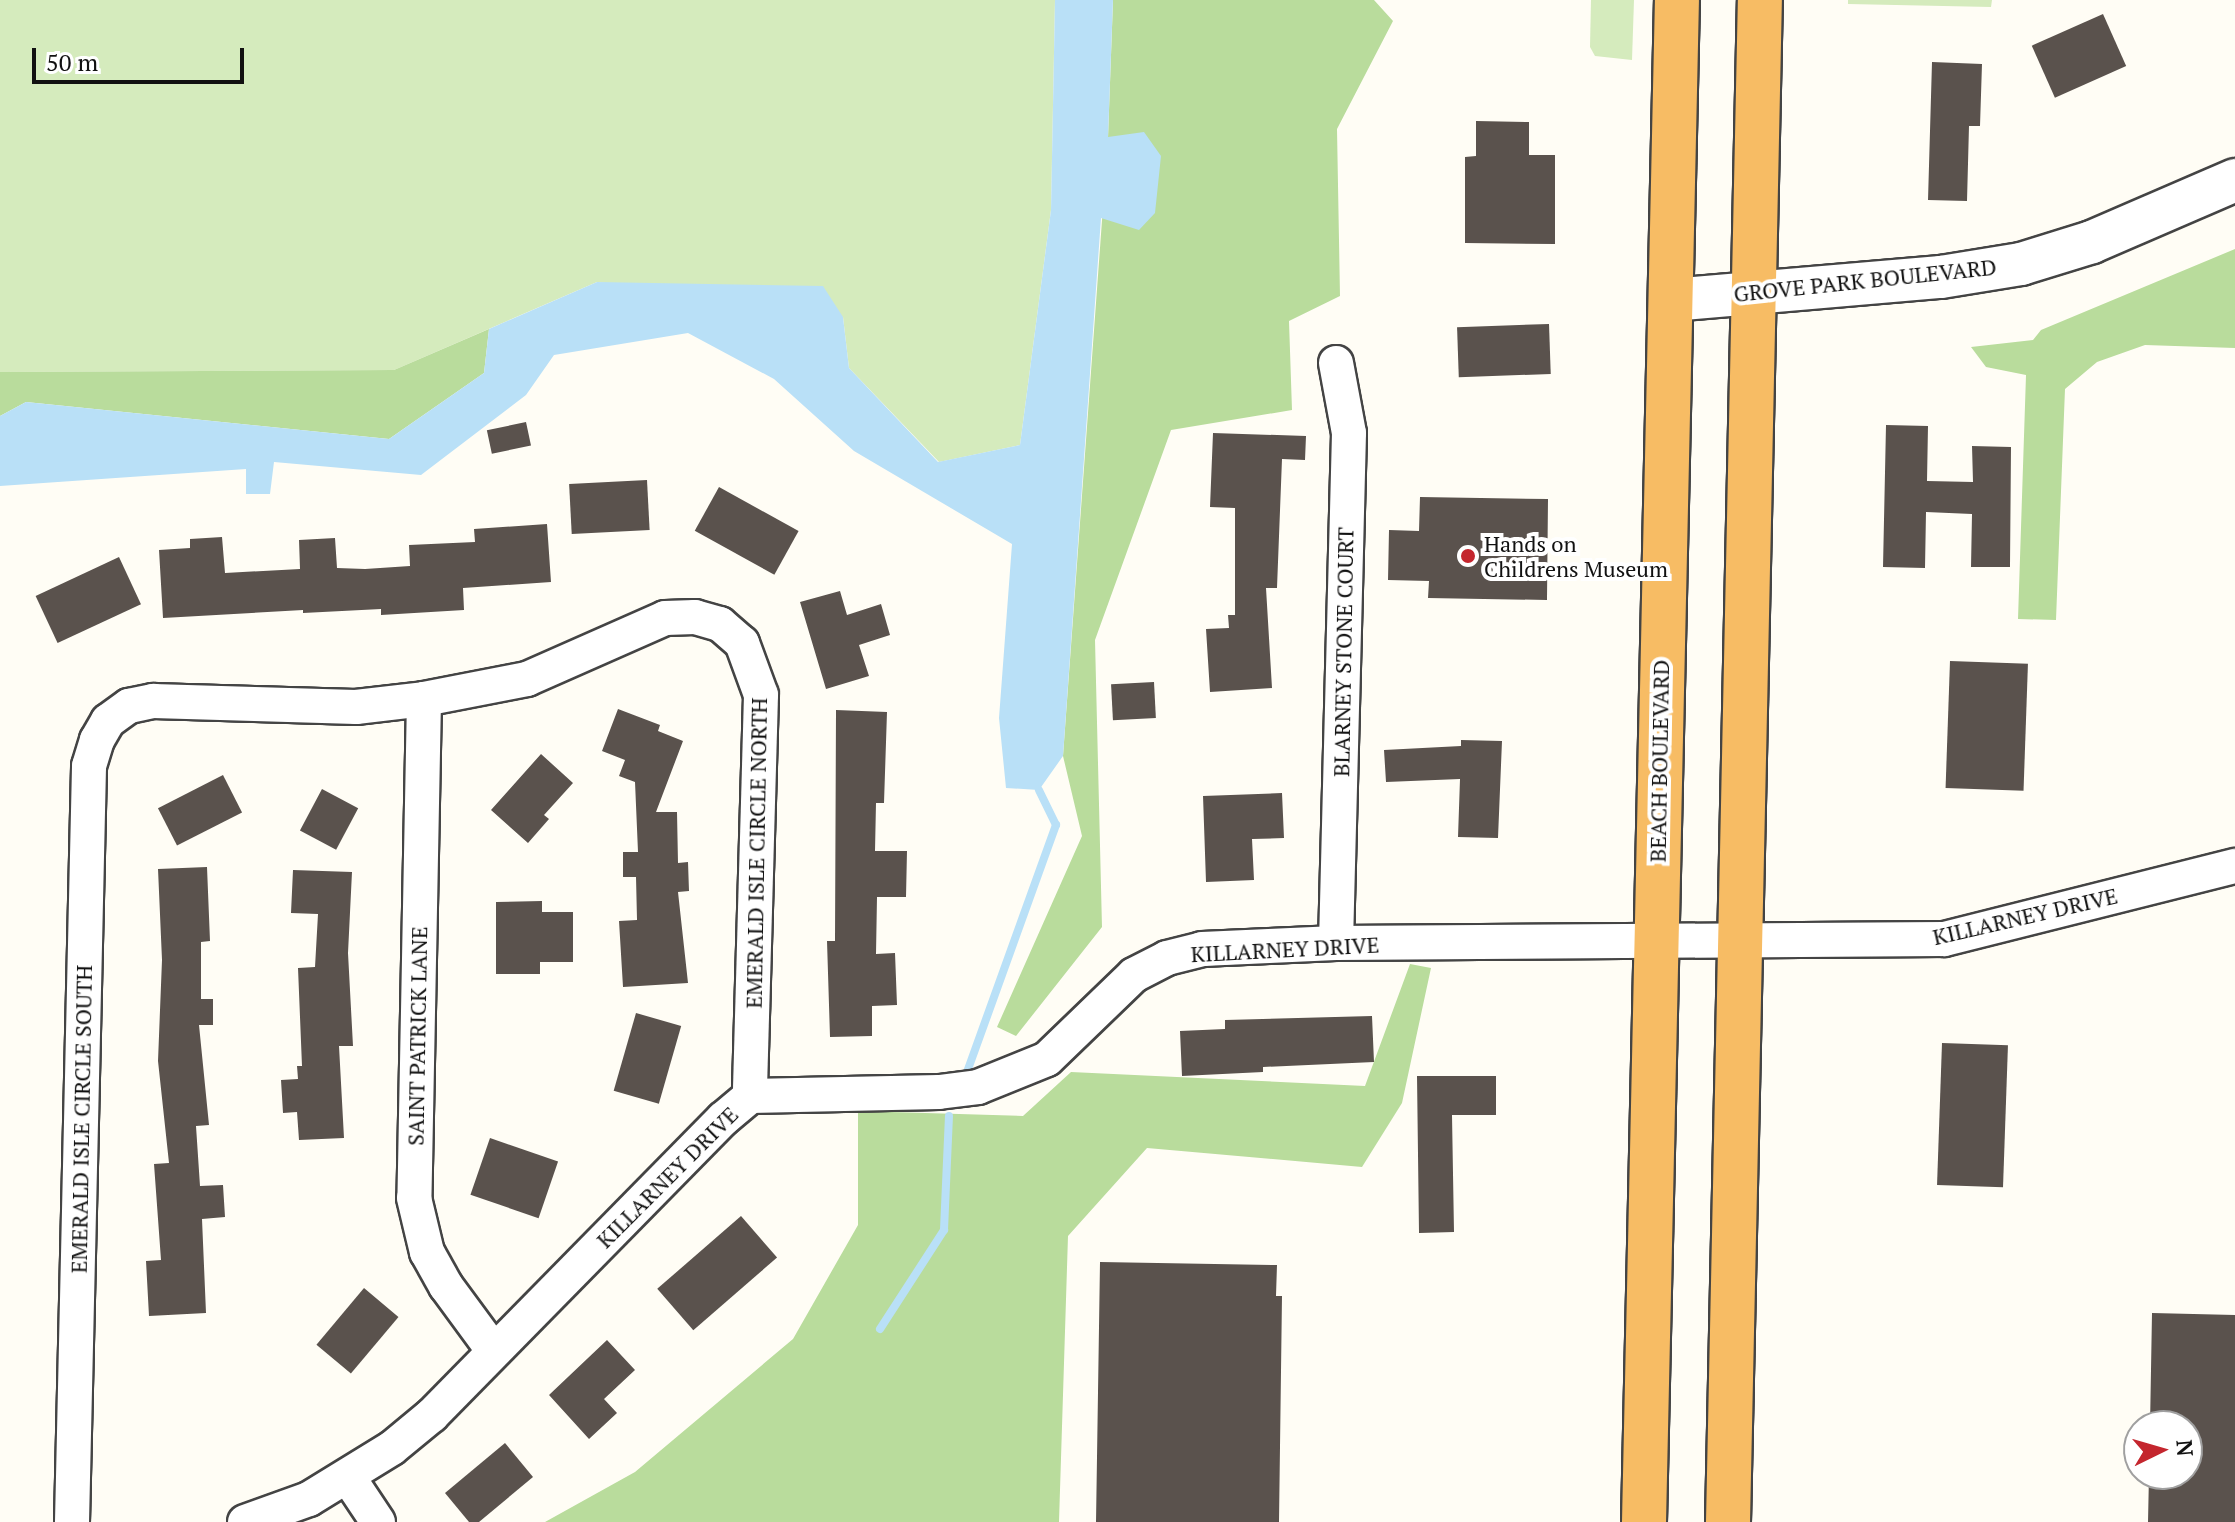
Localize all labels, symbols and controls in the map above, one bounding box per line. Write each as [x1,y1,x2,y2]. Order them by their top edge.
scale bar [36,32,248,82]
text: 50 m [46,46,98,78]
street label: GROVE PARK BOULEVARD [1732,253,1998,307]
street label: BLARNEY STONE COURT [1328,527,1358,777]
place label: Hands on Childrens Museum [1484,530,1668,582]
marker: Hands on Childrens Museum [1459,547,1477,565]
street label: BEACH BOULEVARD [1644,659,1674,863]
street label: EMERALD ISLE CIRCLE NORTH [740,697,772,1009]
street label: KILLARNEY DRIVE [1930,882,2120,950]
street label: SAINT PATRICK LANE [402,926,432,1146]
street label: KILLARNEY DRIVE [1190,931,1380,967]
street label: EMERALD ISLE CIRCLE SOUTH [65,964,97,1274]
street label: KILLARNEY DRIVE [591,1101,743,1253]
north arrow [2123,1410,2203,1490]
text: N [2170,1438,2201,1458]

